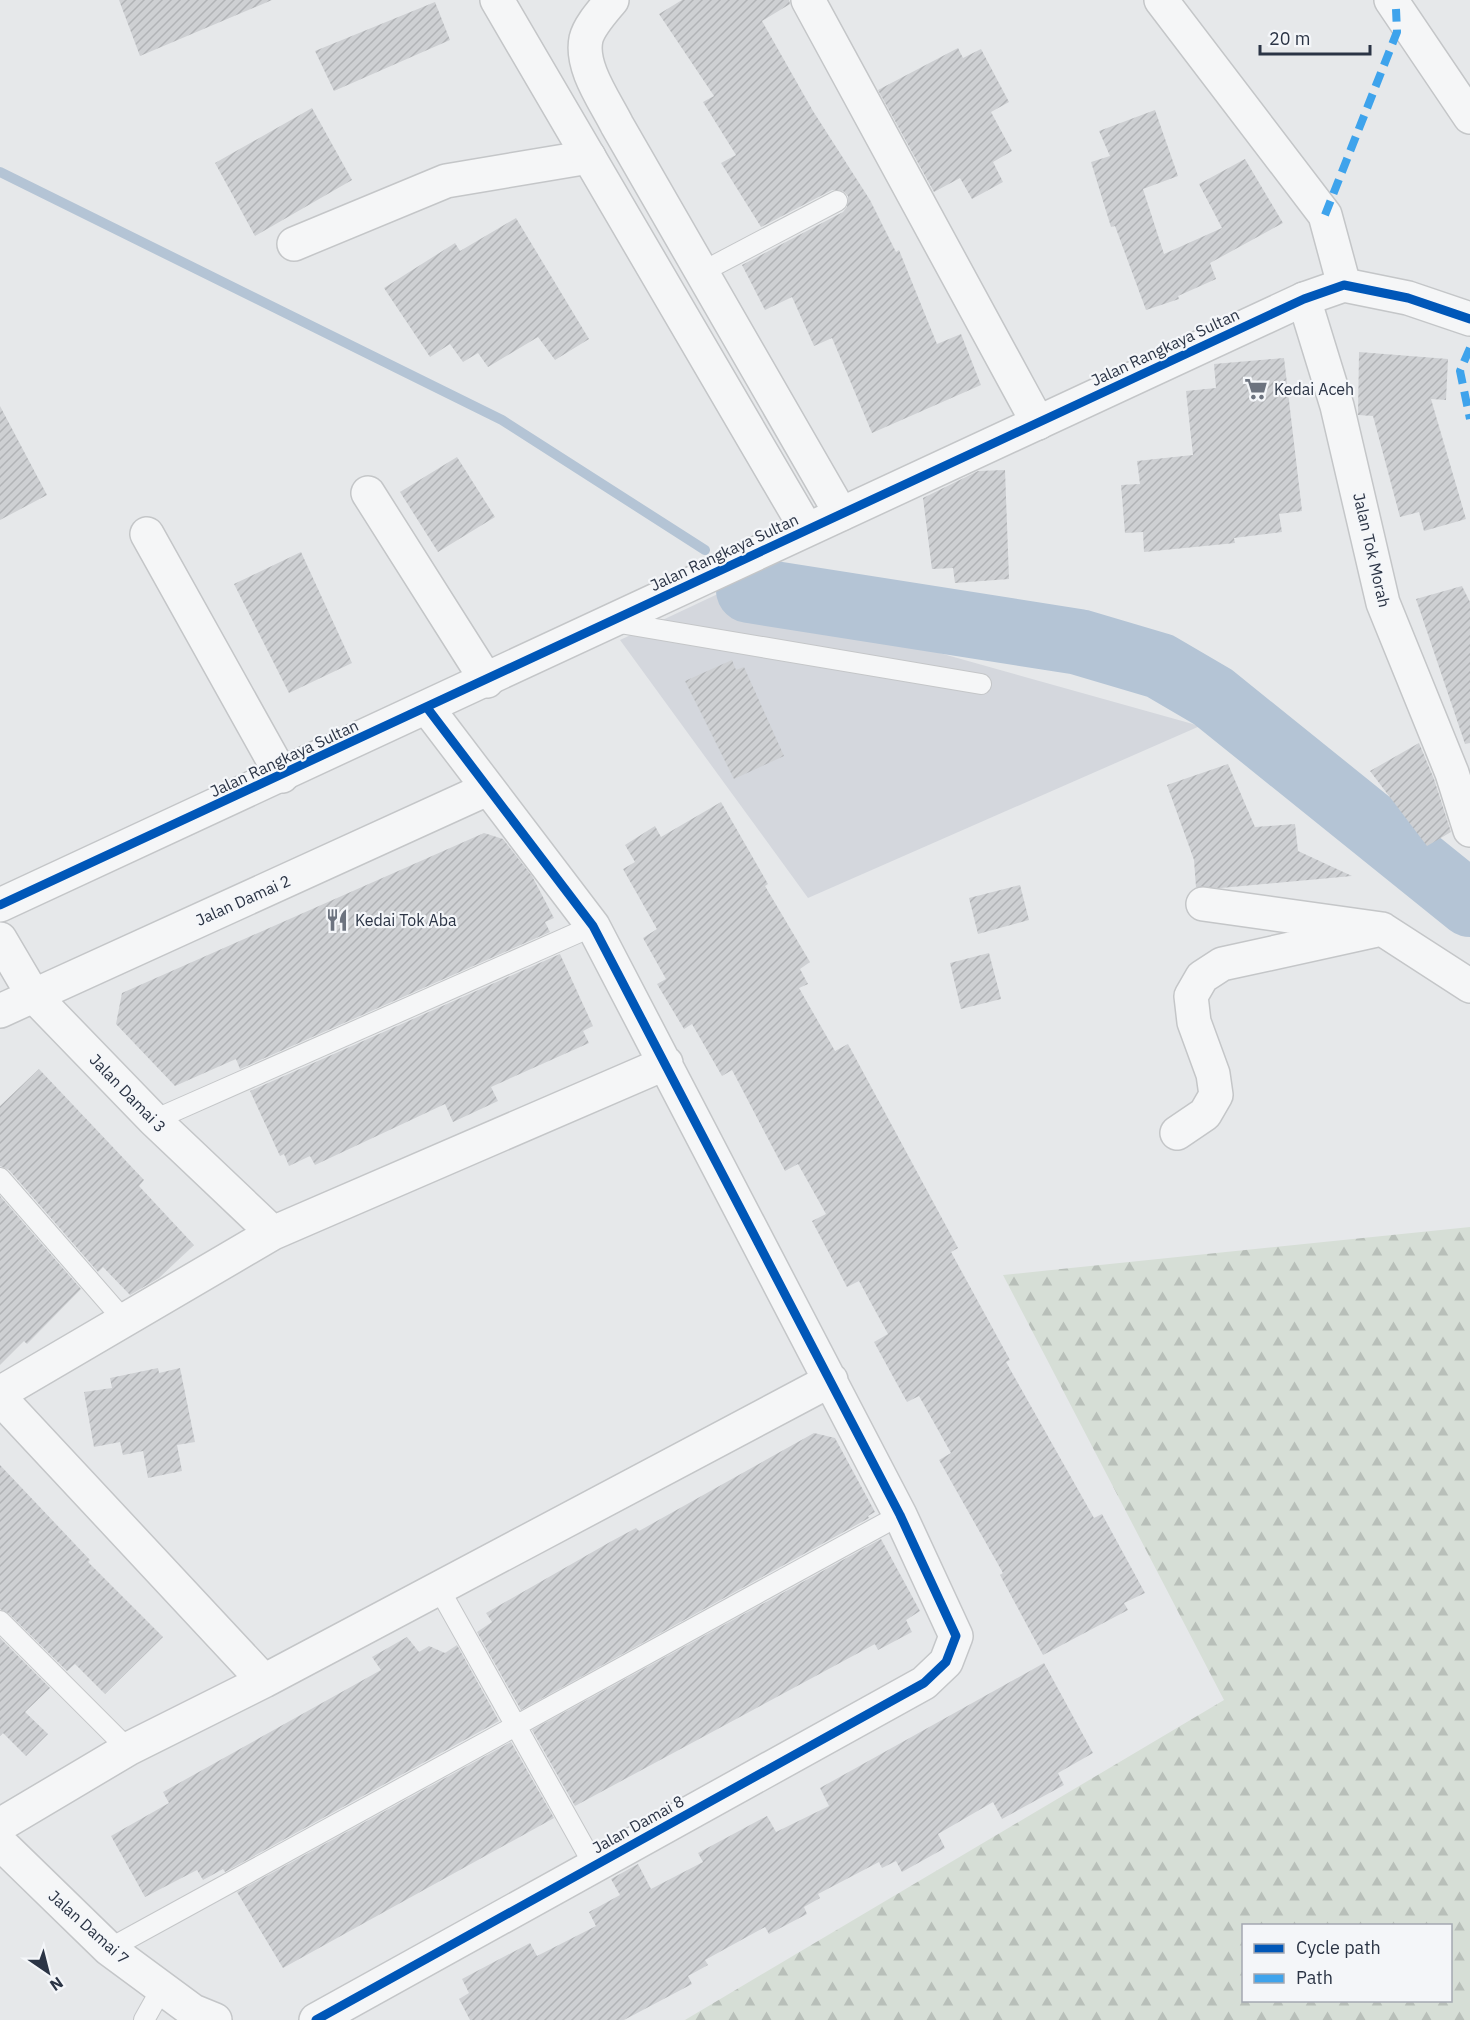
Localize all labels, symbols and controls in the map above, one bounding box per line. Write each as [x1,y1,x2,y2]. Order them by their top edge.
scale bar [1260,18,1370,56]
text: 20 m [1269,27,1311,50]
street label: Jalan Rangkaya Sultan [1088,304,1242,390]
supermarket icon: Kedai Aceh [1243,376,1269,402]
place label: Kedai Aceh [1274,379,1354,399]
street label: Jalan Tok Morah [1349,491,1395,609]
street label: Jalan Rangkaya Sultan [647,509,801,595]
street label: Jalan Rangkaya Sultan [207,715,361,801]
street label: Jalan Damai 2 [193,870,293,930]
restaurant icon: Kedai Tok Aba [324,907,350,933]
place label: Kedai Tok Aba [355,910,457,930]
street label: Jalan Damai 3 [86,1049,170,1137]
street label: Jalan Damai 8 [589,1791,687,1857]
street label: Jalan Damai 7 [45,1886,133,1968]
legend [1242,1924,1452,2002]
text: Cycle path [1296,1936,1381,1959]
north arrow [18,1942,78,2002]
text: Path [1296,1966,1333,1989]
text: N [46,1973,67,1996]

